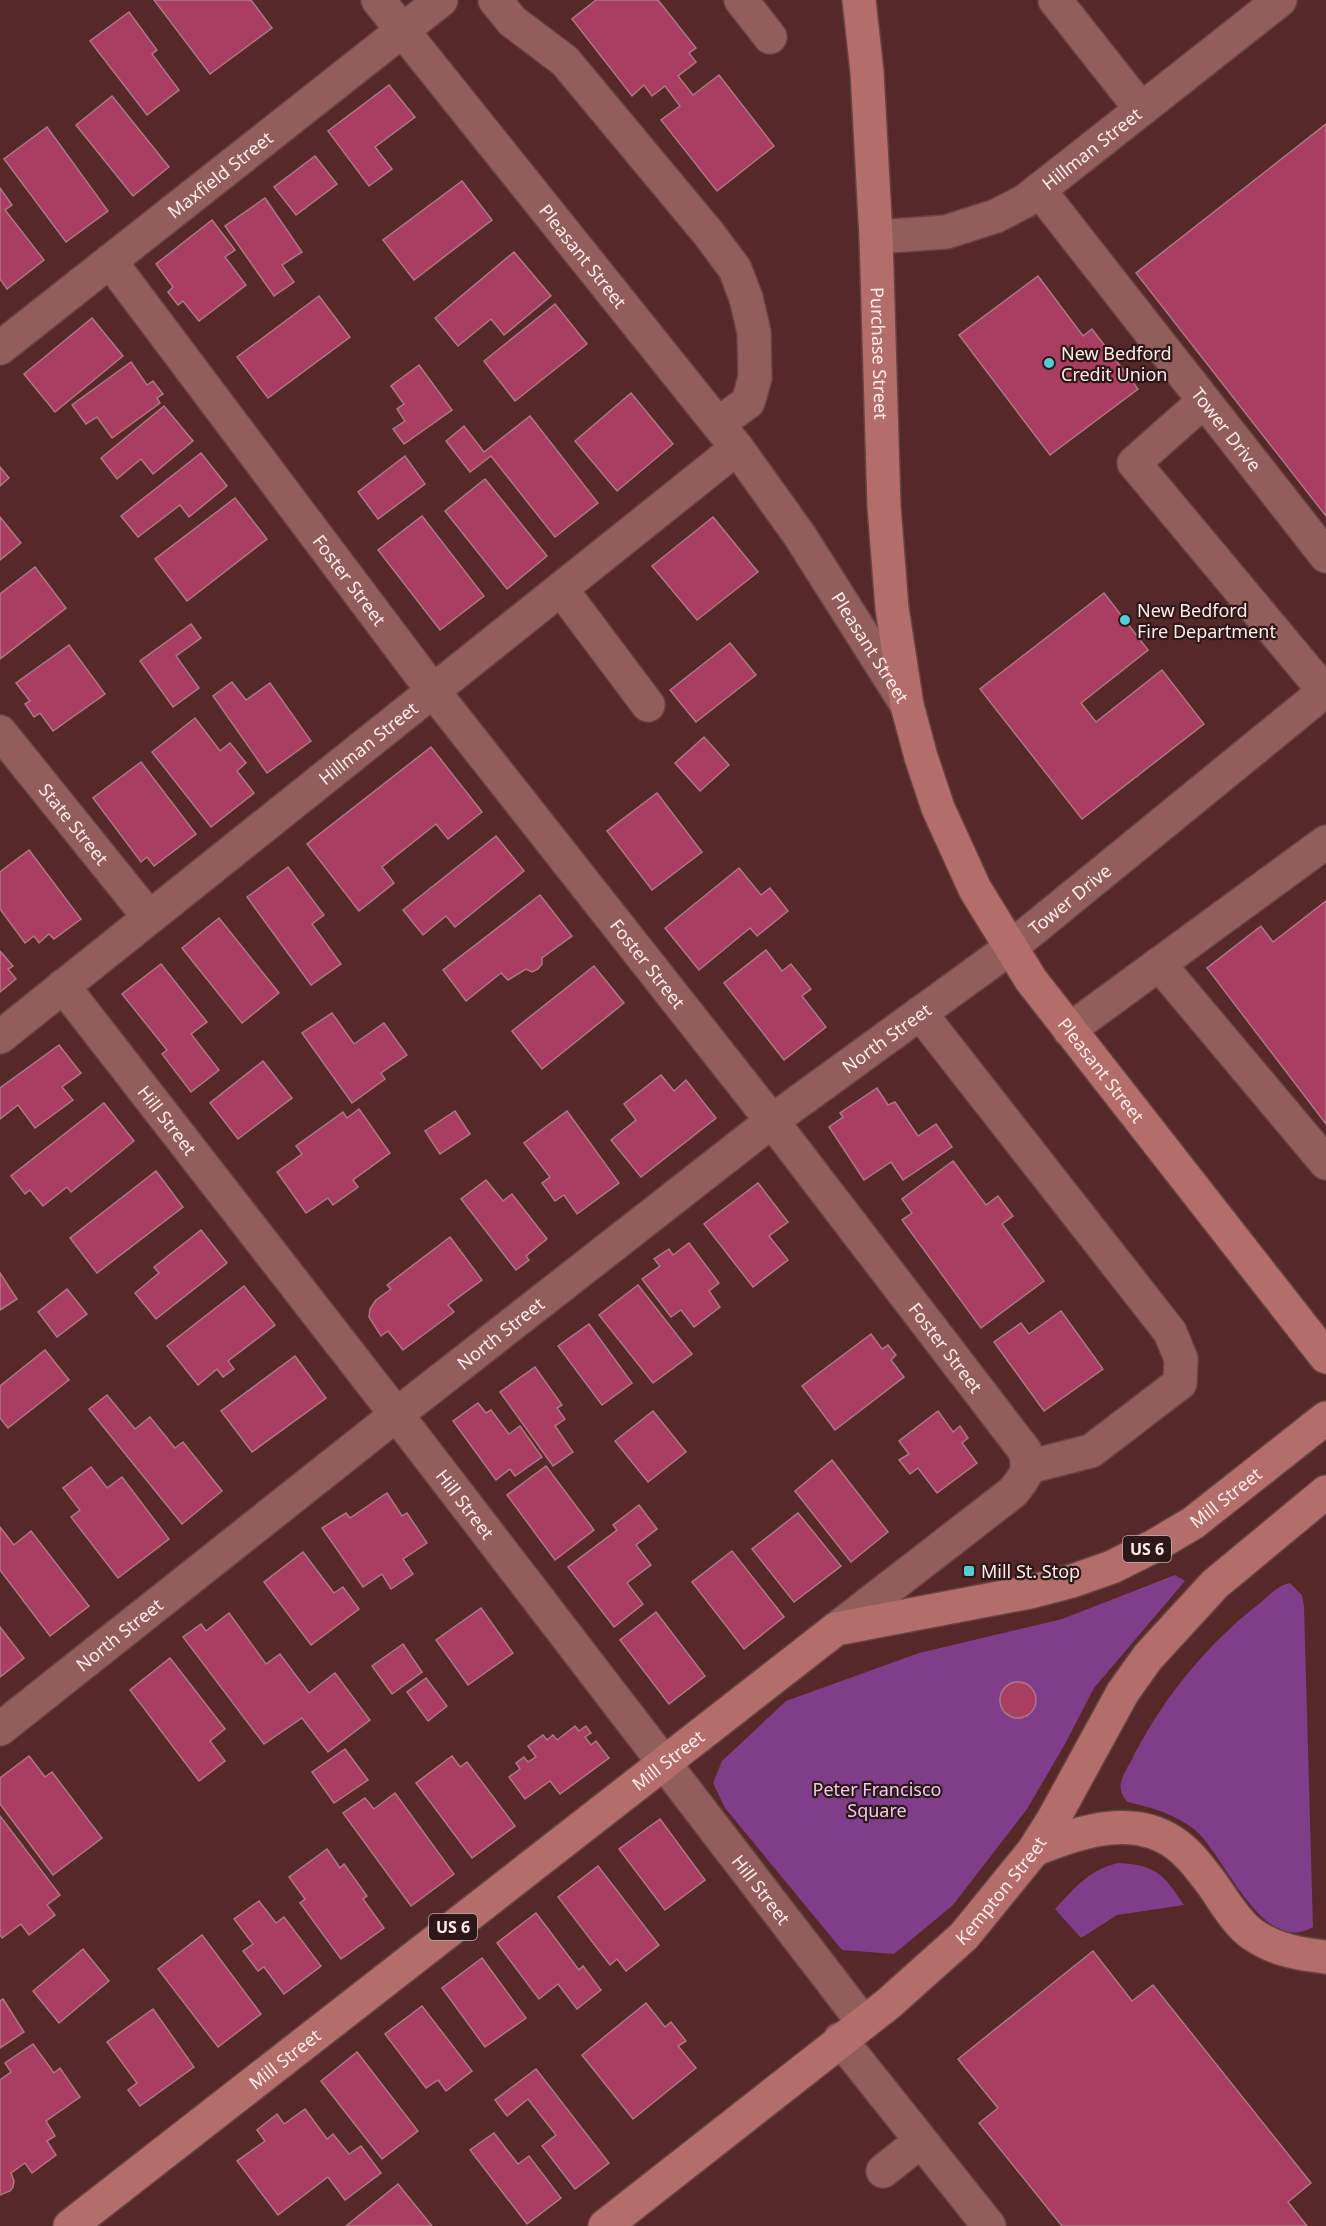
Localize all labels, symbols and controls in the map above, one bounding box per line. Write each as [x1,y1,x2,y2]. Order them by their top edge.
street label: Hillman Street [1037,102,1147,195]
street label: Maxfield Street [162,125,278,224]
street label: Pleasant Street [534,199,633,313]
street label: Purchase Street [865,287,893,420]
place label: New Bedford Credit Union [1061,341,1171,386]
marker: New Bedford Credit Union [1042,356,1056,370]
street label: Tower Drive [1186,382,1267,476]
street label: Foster Street [308,530,392,631]
street label: Pleasant Street [826,587,915,708]
place label: New Bedford Fire Department [1137,598,1276,643]
marker: New Bedford Fire Department [1118,613,1132,627]
street label: Hillman Street [313,696,423,790]
street label: State Street [34,778,114,870]
street label: Tower Drive [1023,858,1116,940]
street label: Foster Street [605,914,691,1014]
street label: North Street [837,997,936,1078]
street label: Pleasant Street [1053,1012,1150,1128]
street label: Hill Street [133,1080,202,1160]
street label: North Street [452,1291,549,1375]
street label: Foster Street [903,1298,988,1398]
street label: Mill Street [1185,1461,1267,1533]
street label: Hill Street [431,1464,500,1544]
road number: US 6 [1123,1536,1171,1562]
place label: Mill St. Stop [981,1559,1080,1583]
marker: Mill St. Stop [962,1564,976,1578]
street label: North Street [71,1592,168,1676]
street label: Mill Street [627,1724,709,1796]
park label: Peter Francisco Square [813,1777,941,1822]
street label: Kempton Street [950,1832,1052,1950]
street label: Hill Street [727,1850,796,1930]
road number: US 6 [429,1914,477,1940]
street label: Mill Street [244,2023,326,2094]

